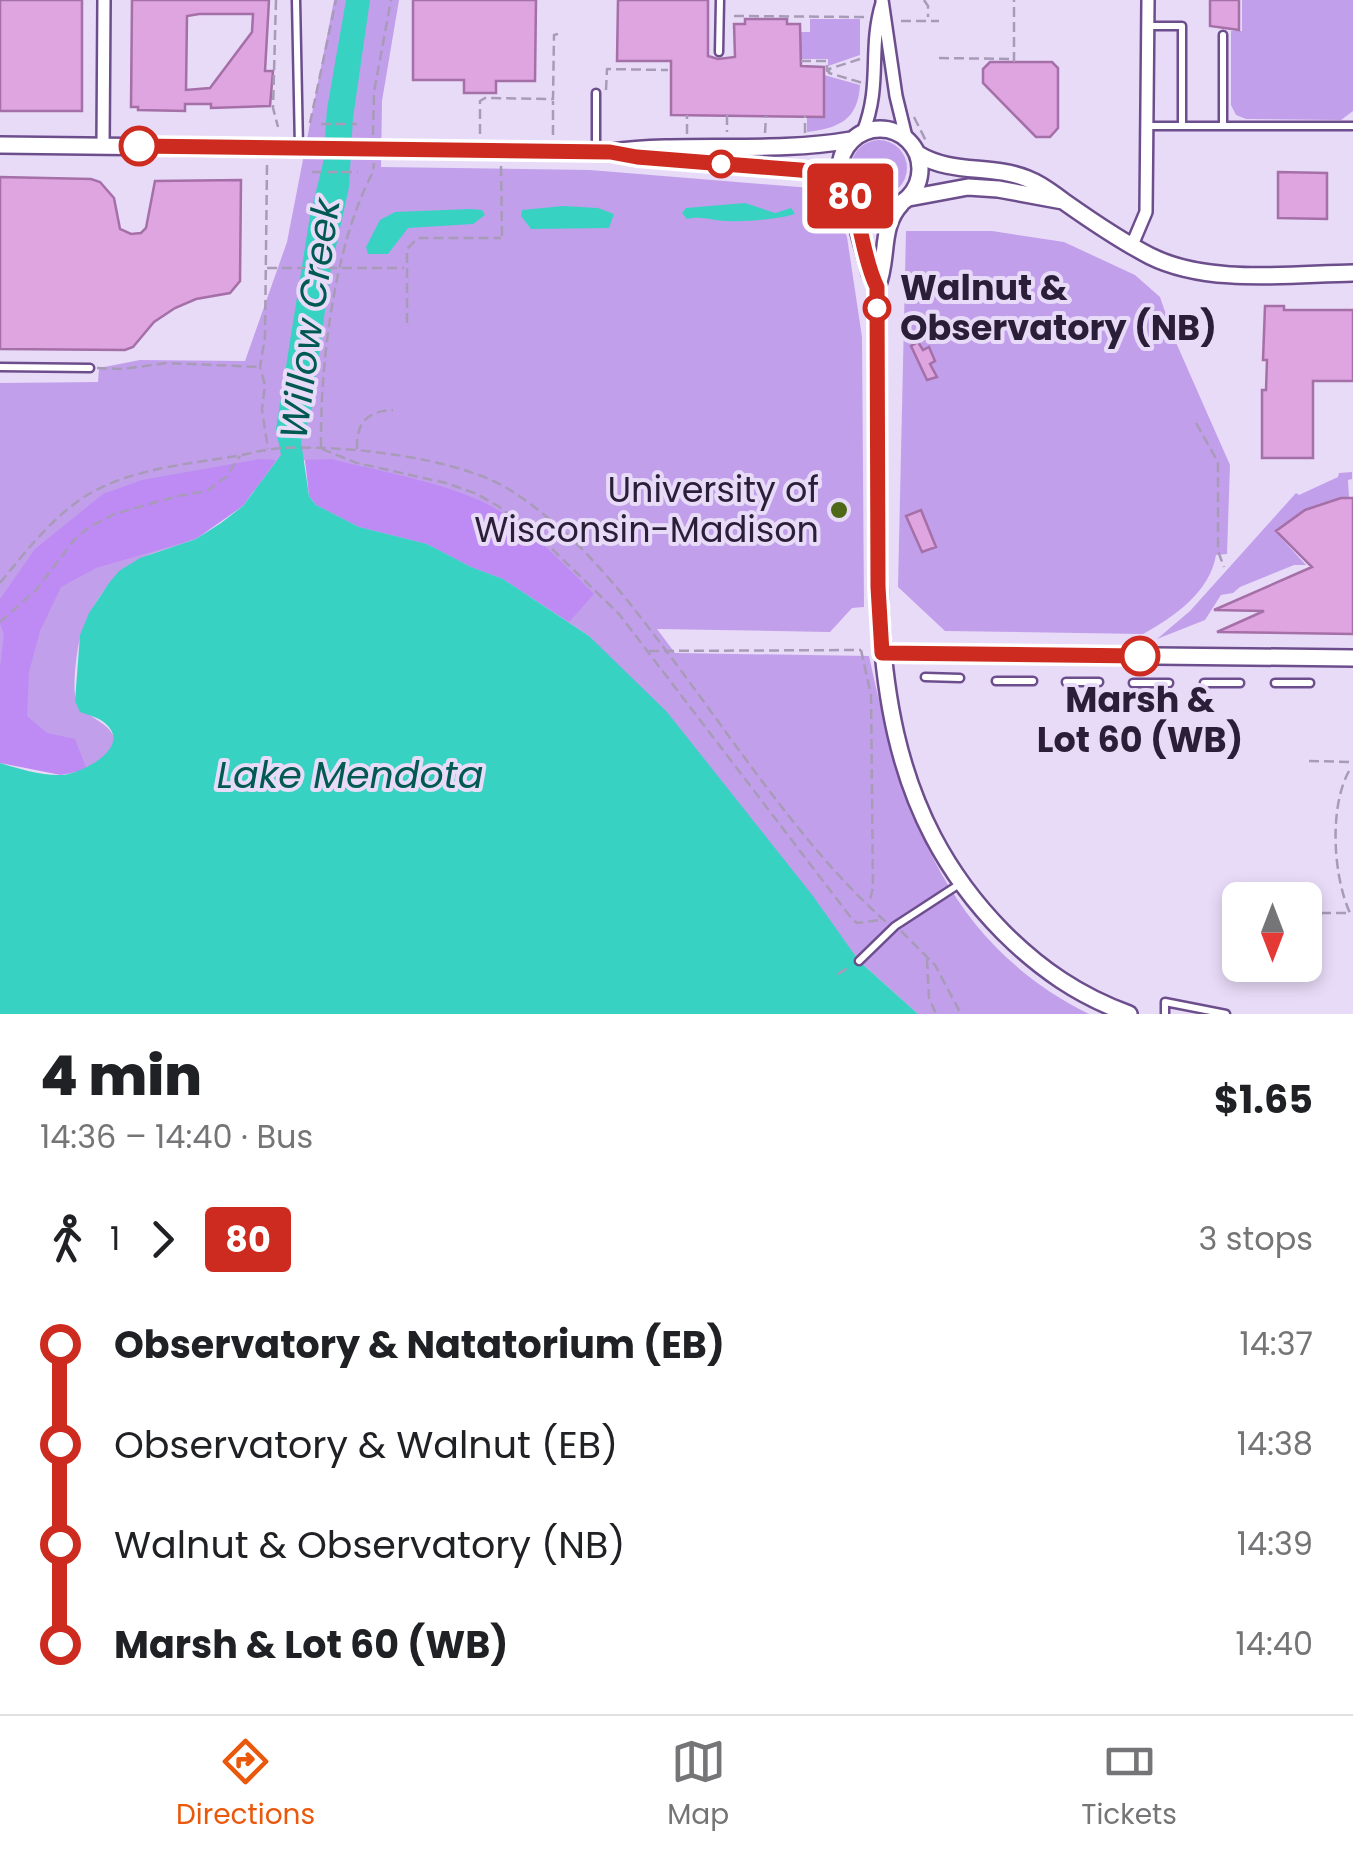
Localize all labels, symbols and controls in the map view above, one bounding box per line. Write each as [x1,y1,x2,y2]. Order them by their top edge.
unlabelled marker [120,127,158,165]
unlabelled marker [708,151,734,177]
line badge: 80 [805,164,895,228]
text: 80 [827,172,873,221]
water label: Willow Creek [266,194,353,443]
place label: Walnut & Observatory (NB) [900,263,1217,352]
marker: Walnut & Observatory (NB) [864,295,890,321]
place label: University of Wisconsin-Madison [474,465,819,554]
marker: University of Wisconsin-Madison [828,499,850,521]
marker: Marsh & Lot 60 (WB) [1121,637,1159,675]
place label: Marsh & Lot 60 (WB) [1037,675,1243,764]
water label: Lake Mendota [217,748,483,801]
north arrow [1222,882,1322,982]
map controls [1222,882,1322,982]
text: 4 min [40,1037,202,1114]
text: $1.65 [1214,1073,1313,1126]
text: 14:36 – 14:40 · Bus [40,1114,313,1159]
icon: walk [40,1212,95,1267]
icon: forward [135,1212,190,1267]
text: 80 [225,1215,271,1264]
text: 1 [110,1216,120,1261]
text: 3 stops [1198,1216,1313,1261]
text: Observatory & Natatorium (EB) [114,1318,725,1371]
text: 14:37 [1239,1321,1313,1366]
text: Observatory & Walnut (EB) [114,1418,618,1471]
text: 14:38 [1237,1421,1313,1466]
text: Walnut & Observatory (NB) [114,1518,625,1571]
text: 14:39 [1237,1521,1313,1566]
text: Marsh & Lot 60 (WB) [114,1618,508,1671]
text: 14:40 [1236,1621,1313,1666]
tab: Directions [176,1734,315,1836]
tab: Map [667,1734,729,1836]
tab: Tickets [1081,1734,1177,1836]

